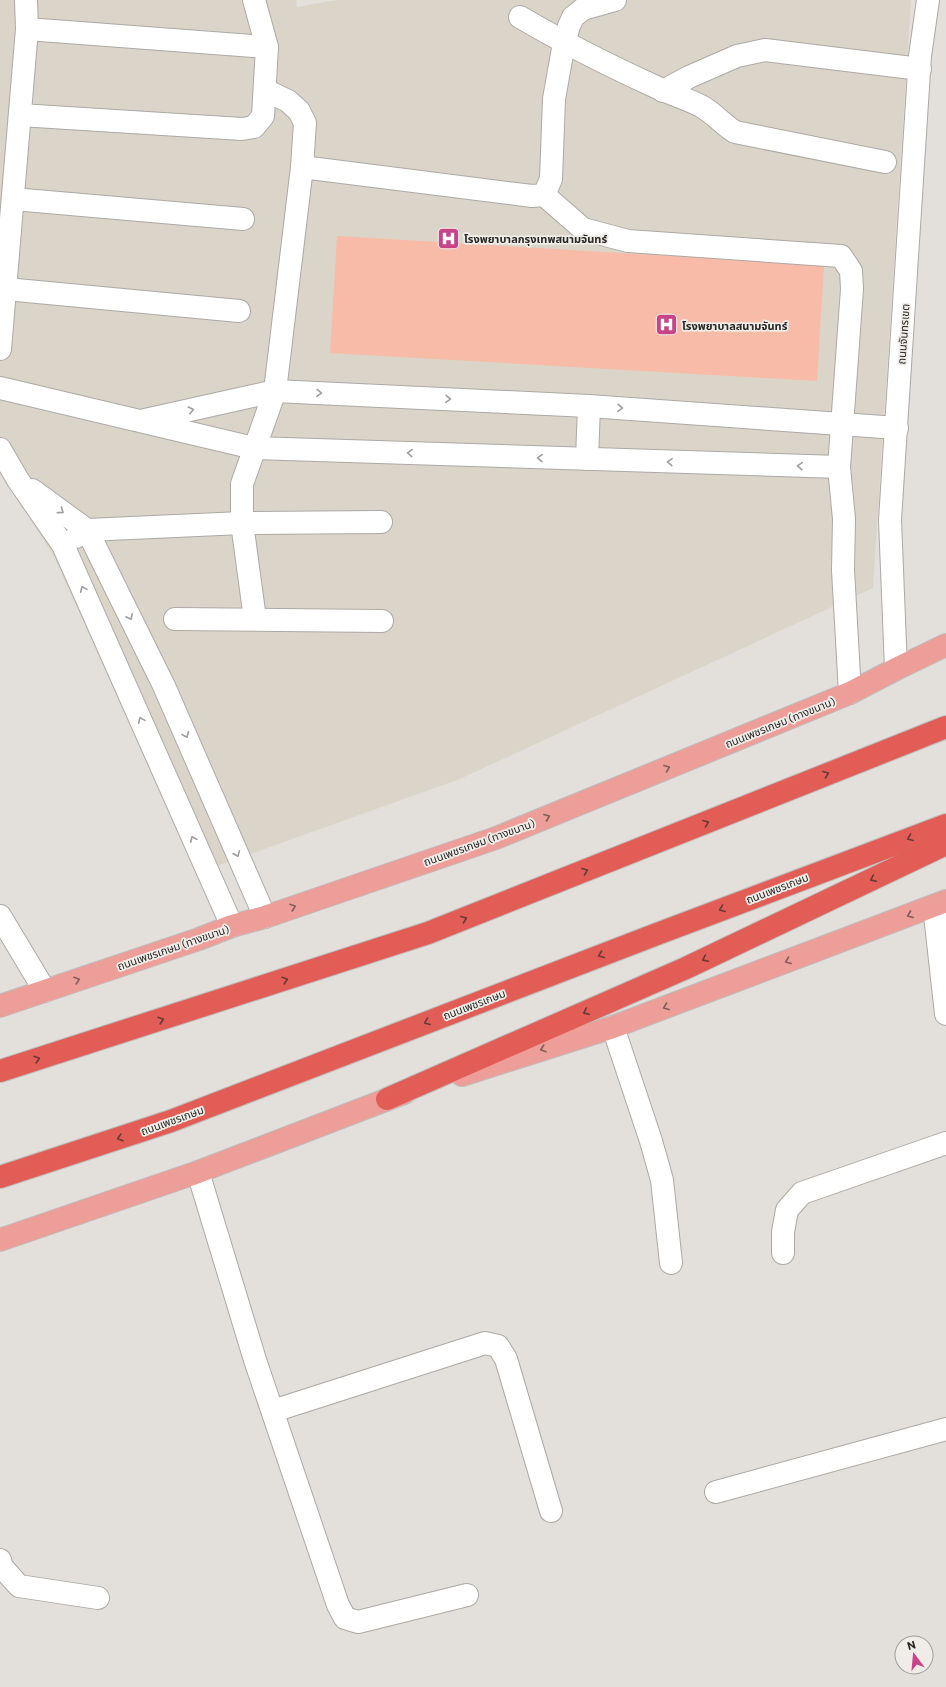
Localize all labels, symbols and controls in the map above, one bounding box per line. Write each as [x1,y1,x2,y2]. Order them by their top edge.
hospital icon: โรงพยาบาลกรุงเทพสนามจันทร์ [435,225,461,251]
place label: โรงพยาบาลกรุงเทพสนามจันทร์ [464,232,607,246]
street label: ถนนจันทรเขต [894,303,912,365]
hospital icon: โรงพยาบาลสนามจันทร์ [654,312,680,338]
place label: โรงพยาบาลสนามจันทร์ [682,319,788,332]
one-way arrow [316,388,322,397]
one-way arrow [445,395,451,403]
one-way arrow [617,403,623,412]
one-way arrow [188,406,194,414]
one-way arrow [407,449,413,458]
one-way arrow [537,453,543,462]
one-way arrow [667,458,673,466]
one-way arrow [797,462,803,470]
one-way arrow [56,506,63,513]
one-way arrow [79,585,87,592]
one-way arrow [125,613,133,620]
street label: ถนนเพชรเกษม (ทางขนาน) [723,694,837,750]
one-way arrow [138,717,146,725]
one-way arrow [181,731,189,738]
one-way arrow [664,764,671,772]
one-way arrow [823,771,830,779]
one-way arrow [542,814,550,822]
street label: ถนนเพชรเกษม (ทางขนาน) [422,816,536,868]
one-way arrow [702,819,709,827]
one-way arrow [906,834,913,842]
one-way arrow [190,836,198,843]
one-way arrow [233,851,241,858]
one-way arrow [581,867,588,875]
street label: ถนนเพชรเกษม [744,870,810,906]
one-way arrow [870,874,877,882]
one-way arrow [289,904,296,912]
one-way arrow [719,904,726,912]
one-way arrow [906,911,913,919]
one-way arrow [460,916,468,924]
street label: ถนนเพชรเกษม (ทางขนาน) [115,922,231,972]
one-way arrow [597,951,604,959]
one-way arrow [702,954,710,962]
one-way arrow [785,956,792,965]
one-way arrow [281,976,288,984]
one-way arrow [73,977,80,985]
street label: ถนนเพชรเกษม [441,986,507,1022]
one-way arrow [663,1002,670,1010]
one-way arrow [583,1007,591,1015]
one-way arrow [157,1016,164,1024]
one-way arrow [424,1018,431,1026]
one-way arrow [540,1044,547,1053]
one-way arrow [33,1056,40,1064]
street label: ถนนเพชรเกษม [139,1103,205,1137]
one-way arrow [117,1133,124,1142]
north arrow [894,1635,934,1675]
text: N [905,1638,917,1652]

